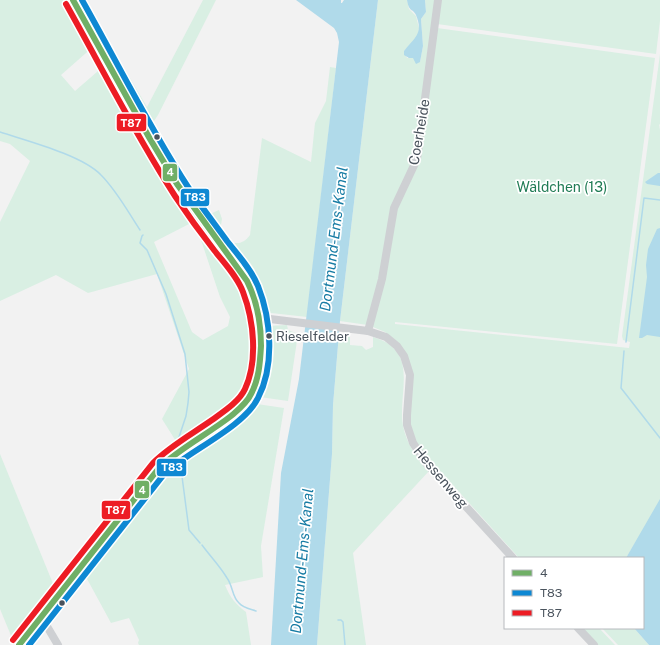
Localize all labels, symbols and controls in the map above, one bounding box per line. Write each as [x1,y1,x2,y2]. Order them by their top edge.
street label: Coerheide [405,98,433,166]
line badge: T87 [116,113,147,132]
text: T87 [121,117,142,129]
unlabelled marker [152,132,162,142]
line badge: 4 [162,163,178,182]
text: 4 [166,166,174,178]
water label: Dortmund-Ems-Kanal [316,166,351,312]
park label: Wäldchen (13) [517,179,607,195]
line badge: T83 [180,188,210,207]
text: T83 [184,191,206,203]
place label: Rieselfelder [276,329,349,344]
marker: Rieselfelder [264,331,274,341]
street label: Hessenweg [411,443,472,511]
line badge: T83 [156,458,187,477]
text: T83 [161,461,183,473]
line badge: 4 [134,480,150,499]
text: 4 [138,484,146,496]
water label: Dortmund-Ems-Kanal [287,488,316,634]
line badge: T87 [101,500,131,520]
text: T87 [106,504,127,516]
legend [504,557,644,629]
text: 4 [540,566,548,580]
text: T83 [540,586,562,600]
unlabelled marker [57,598,67,608]
text: T87 [540,606,562,620]

